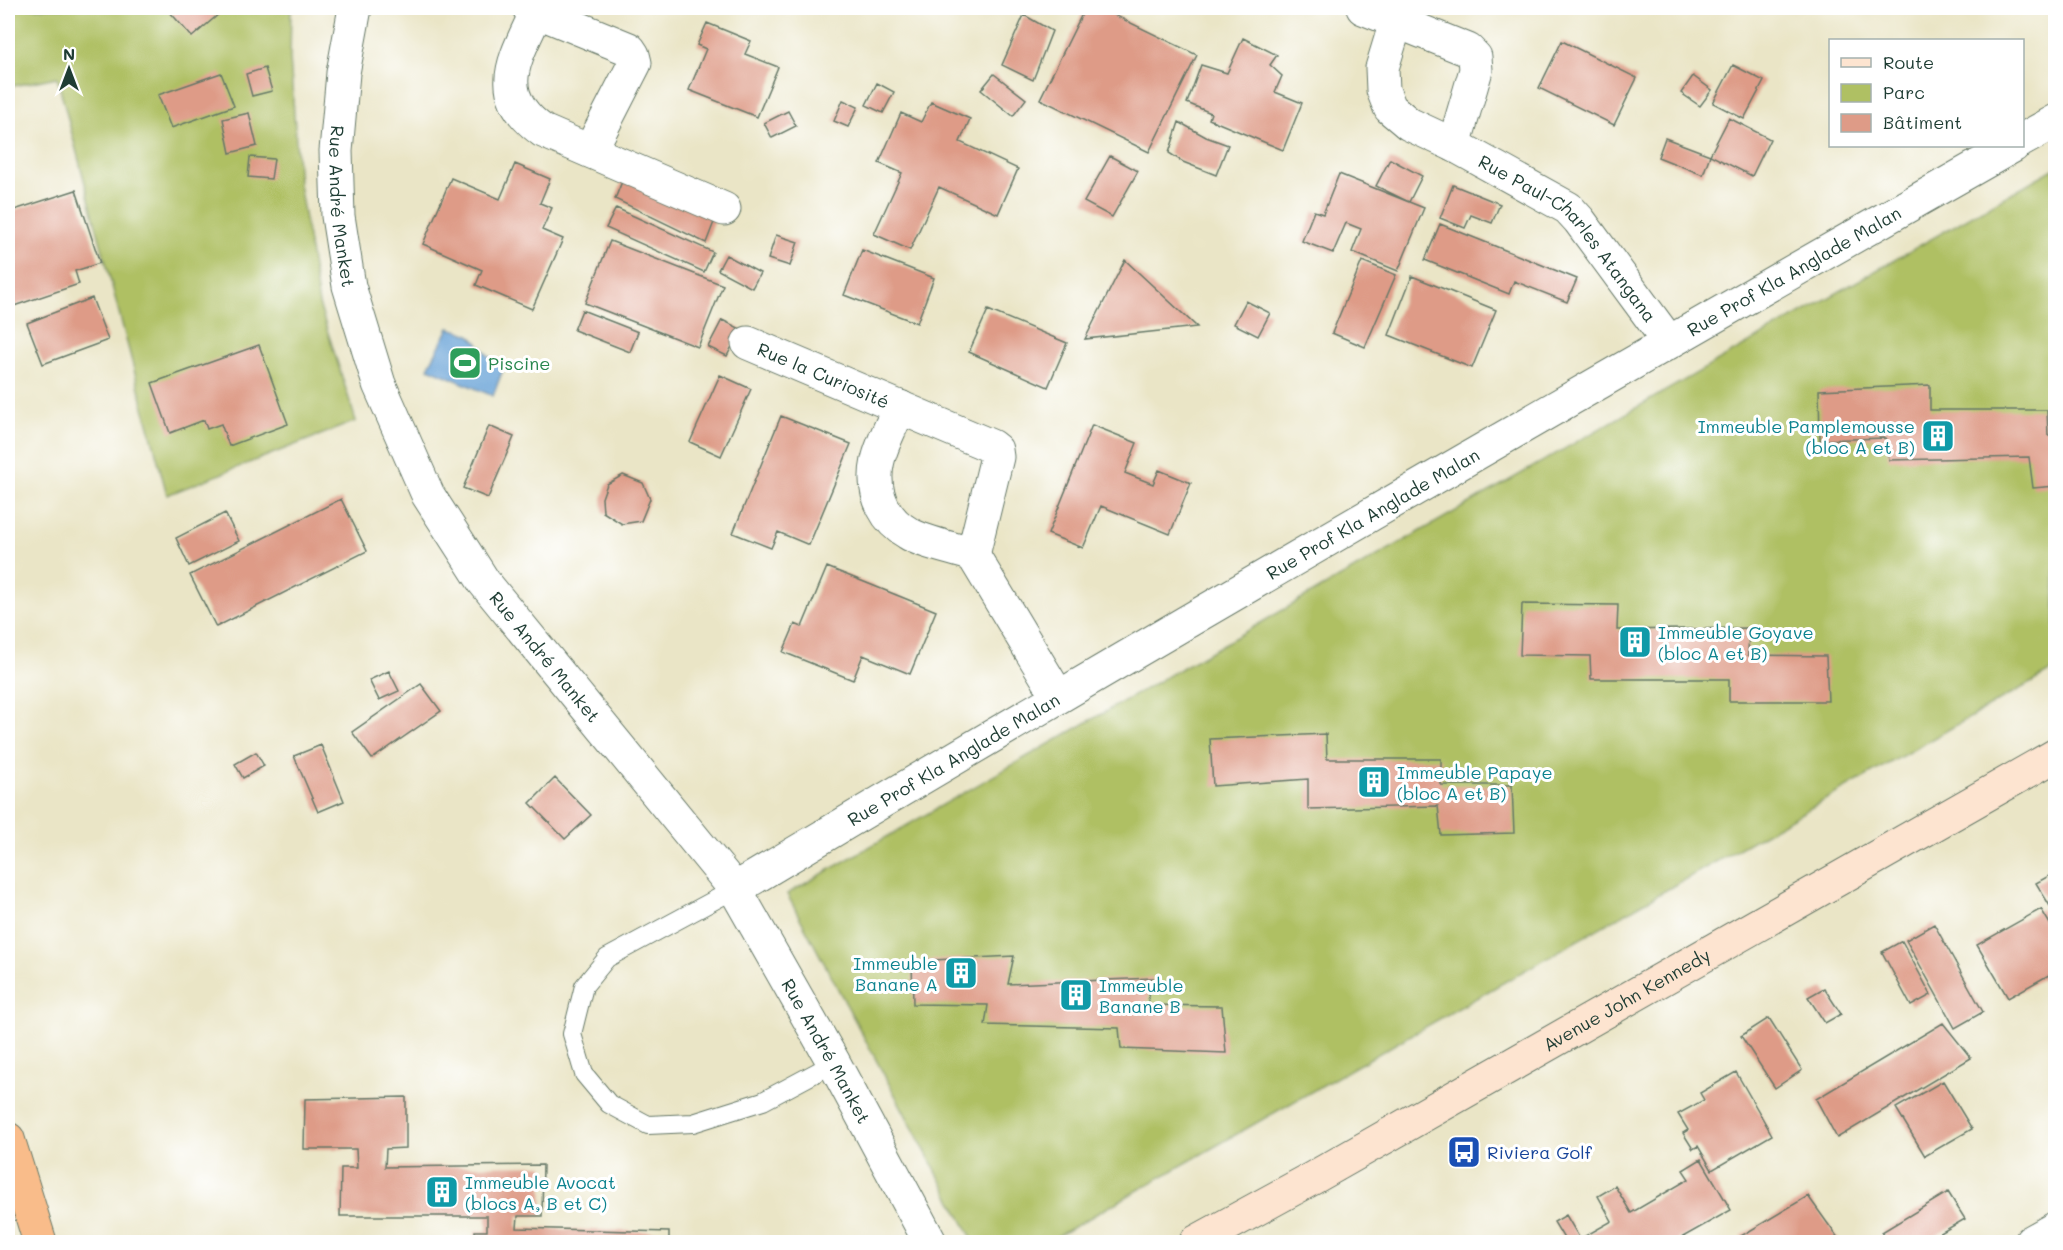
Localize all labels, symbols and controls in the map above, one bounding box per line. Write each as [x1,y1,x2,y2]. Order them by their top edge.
north arrow [39,39,99,99]
legend [1829,39,2024,147]
text: N [63,43,75,64]
text: Route [1883,50,1934,74]
text: Parc [1883,80,1925,104]
text: Bâtiment [1883,110,1962,134]
street label: Rue André Manket [324,124,361,289]
street label: Rue Paul-Charles Atangana [1474,149,1662,327]
street label: Rue Prof Kla Anglade Malan [1683,200,1905,342]
street label: Rue la Curiosité [754,336,893,414]
sports icon: Piscine [447,345,483,381]
place label: Piscine [488,351,550,375]
place label: Immeuble Pamplemousse (bloc A et B) [1698,414,1915,459]
building icon: Immeuble Pamplemousse (bloc A et B) [1920,418,1956,454]
street label: Rue Prof Kla Anglade Malan [1262,442,1484,585]
street label: Rue André Manket [484,586,606,727]
place label: Immeuble Goyave (bloc A et B) [1658,620,1814,665]
building icon: Immeuble Goyave (bloc A et B) [1617,624,1653,660]
street label: Rue Prof Kla Anglade Malan [843,687,1064,831]
place label: Immeuble Papaye (bloc A et B) [1397,760,1553,805]
building icon: Immeuble Papaye (bloc A et B) [1356,764,1392,800]
street label: Avenue John Kennedy [1539,942,1714,1057]
place label: Immeuble Banane A [853,951,938,996]
building icon: Immeuble Banane A [943,955,979,991]
place label: Immeuble Banane B [1099,973,1184,1018]
street label: Rue André Manket [776,974,876,1128]
building icon: Immeuble Banane B [1058,977,1094,1013]
bus stop icon: Riviera Golf [1446,1134,1482,1170]
place label: Riviera Golf [1487,1140,1593,1164]
place label: Immeuble Avocat (blocs A, B et C) [465,1170,616,1215]
building icon: Immeuble Avocat (blocs A, B et C) [424,1174,460,1210]

